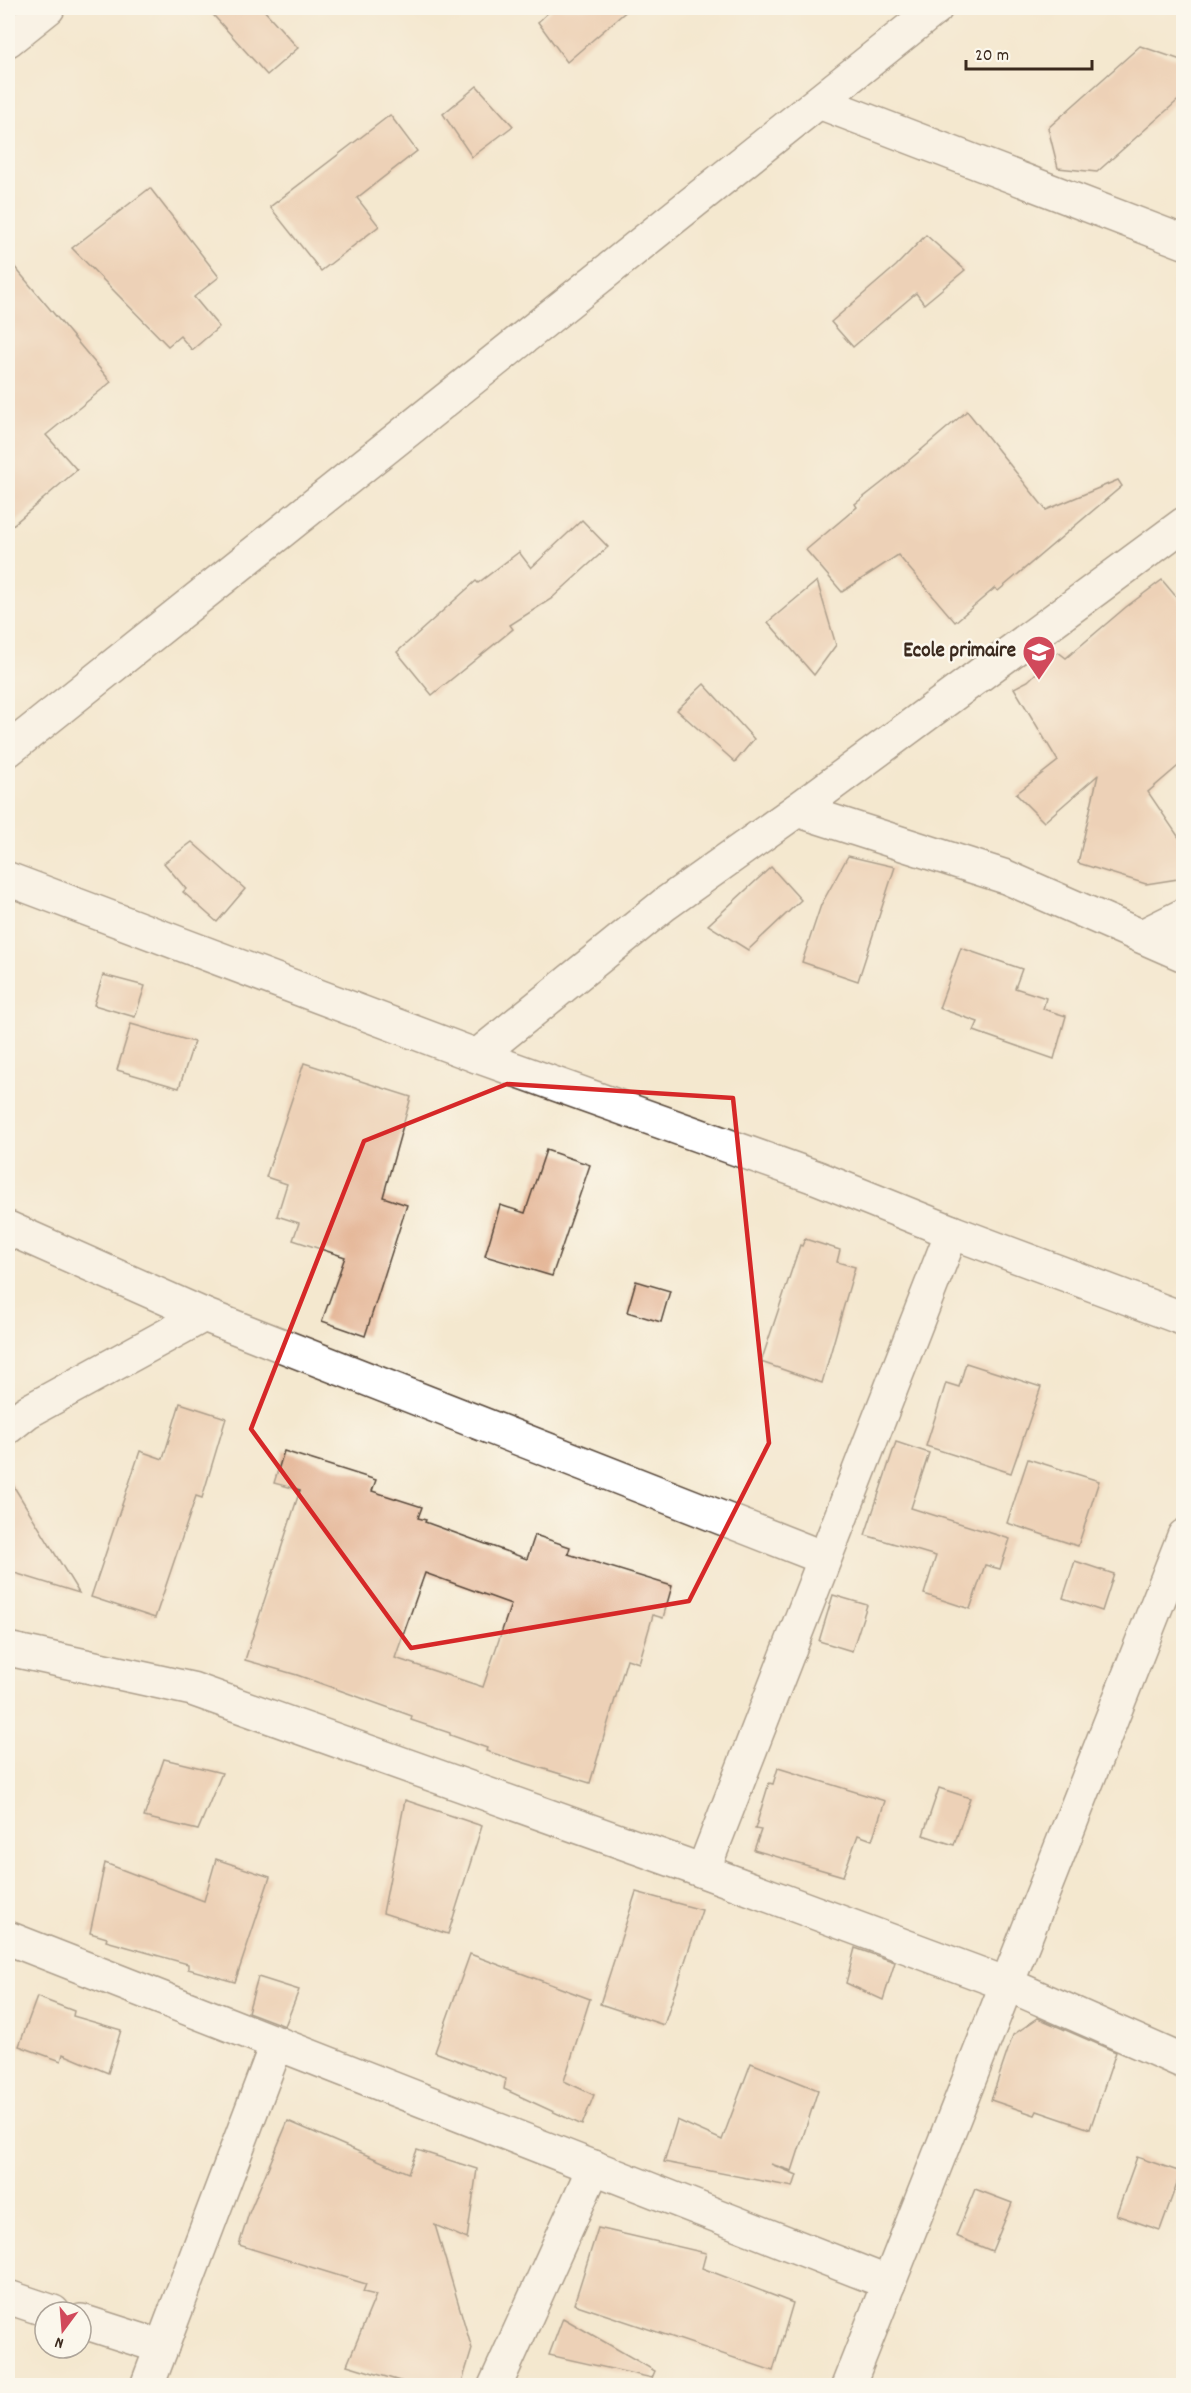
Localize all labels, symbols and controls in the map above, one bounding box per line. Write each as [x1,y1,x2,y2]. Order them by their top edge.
scale bar [966,33,1092,71]
text: 20 m [975,44,1009,69]
school or university icon: Ecole primaire [1021,634,1057,681]
place label: Ecole primaire [903,637,1016,667]
north arrow [33,2300,93,2360]
text: N [52,2330,67,2354]

